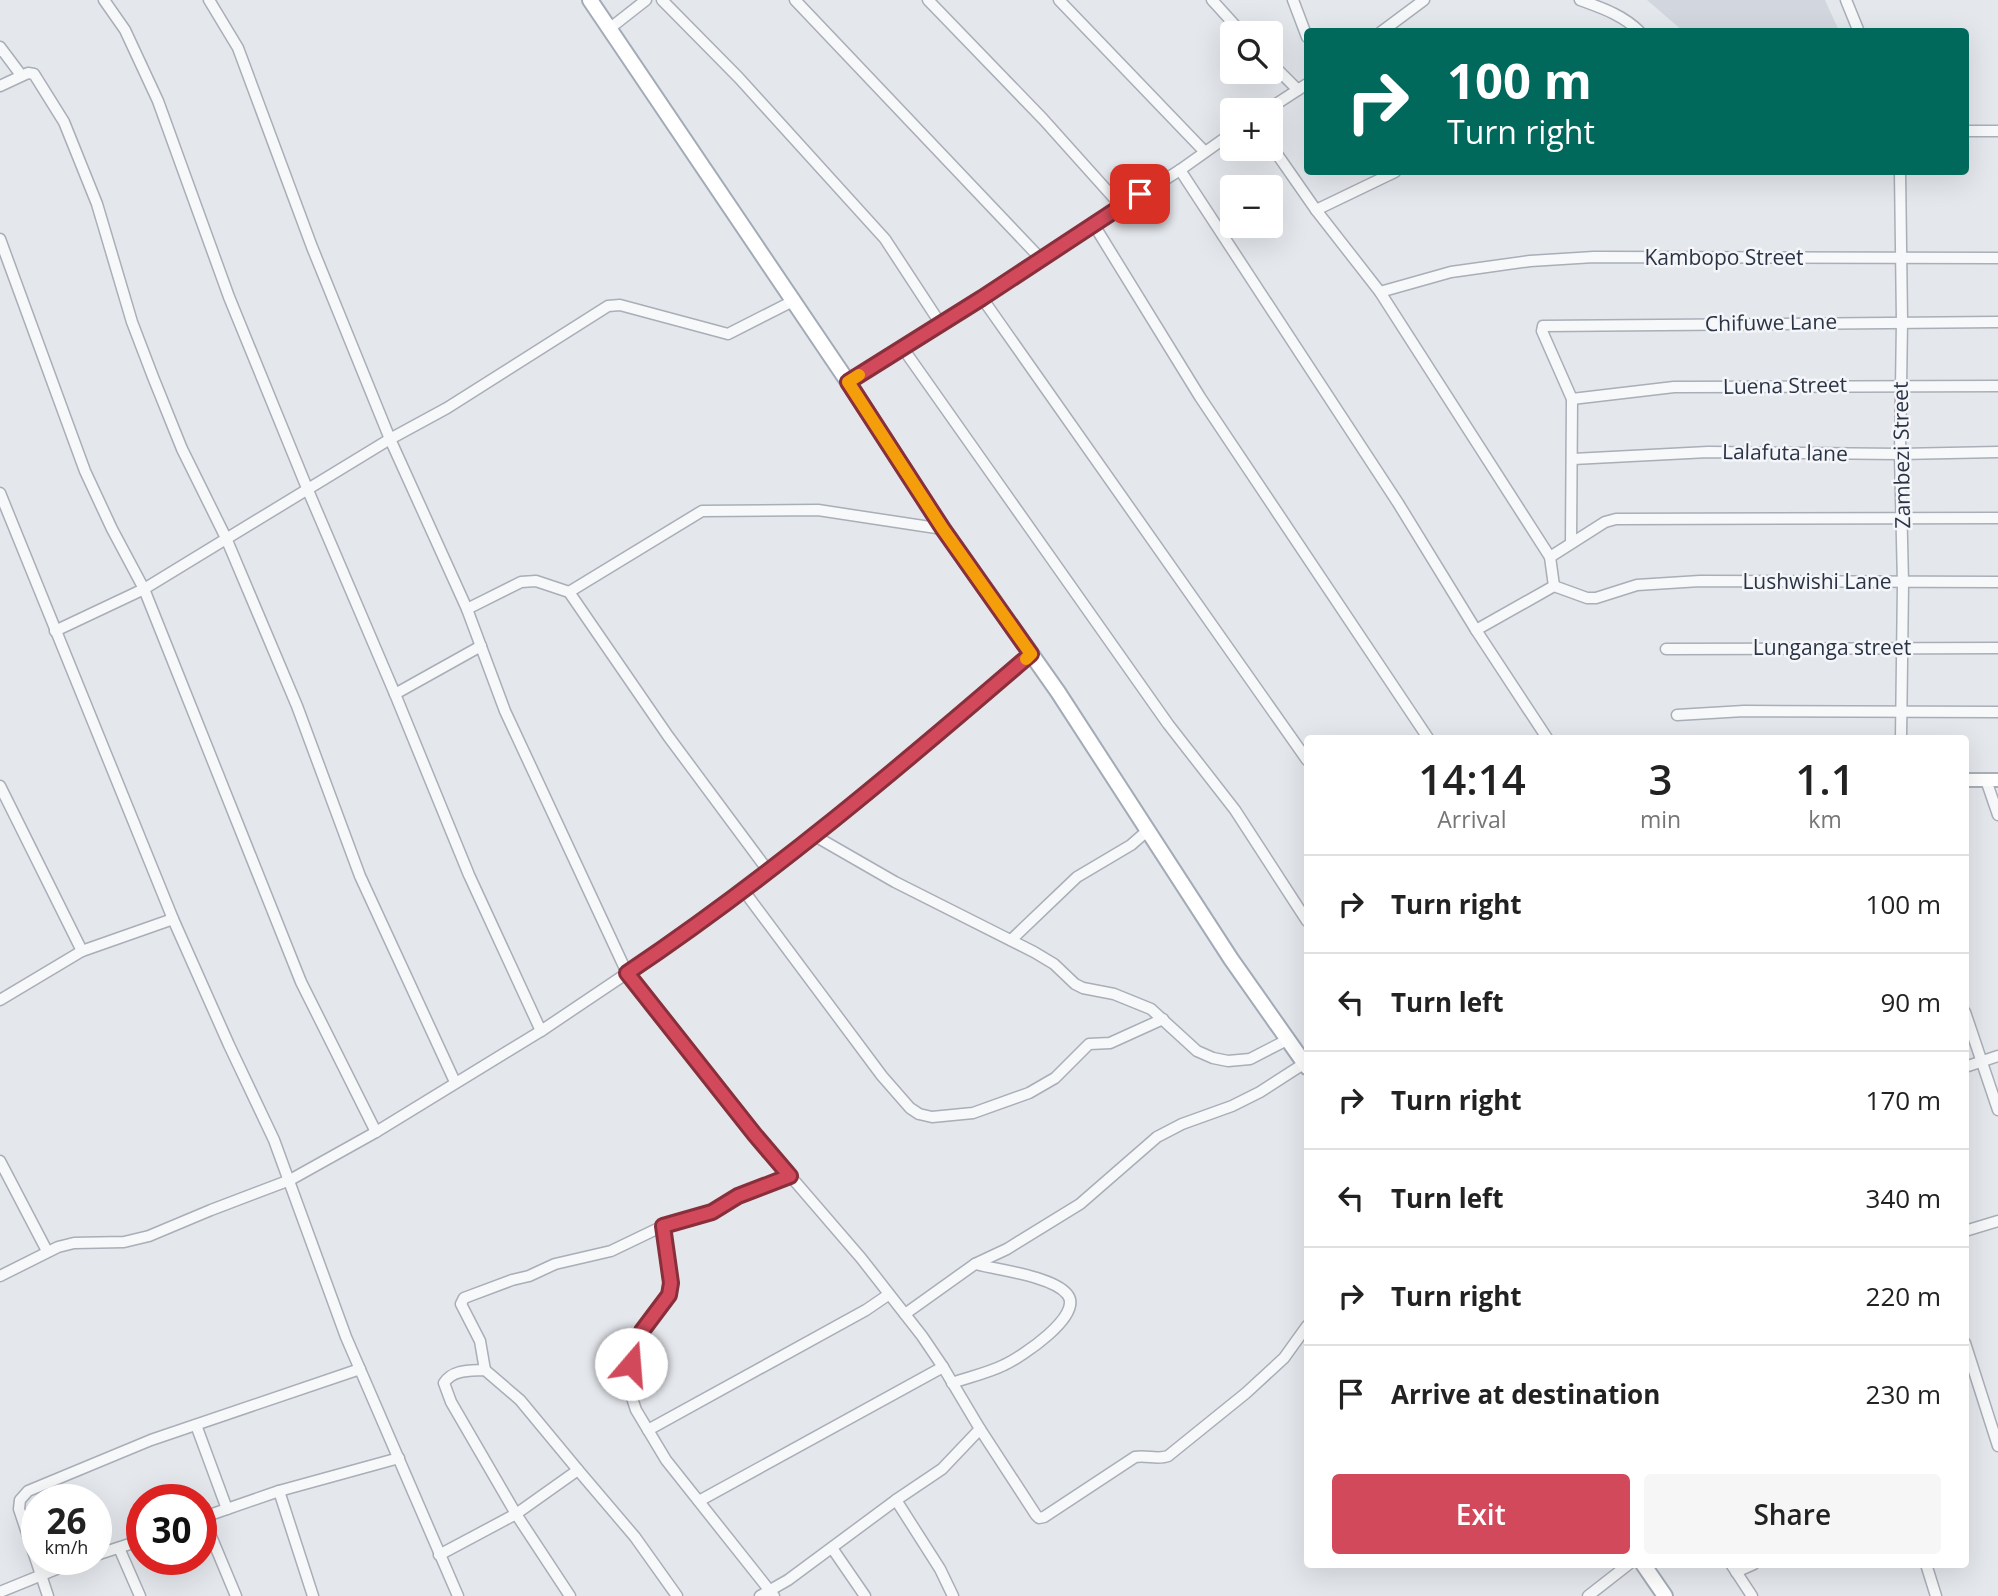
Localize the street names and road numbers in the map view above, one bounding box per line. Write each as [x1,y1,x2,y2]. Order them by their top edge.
street label: Kambopo Street [1644,243,1804,271]
street label: Chifuwe Lane [1705,307,1837,337]
street label: Luena Street [1723,370,1847,400]
street label: Zambezi Street [1886,381,1916,529]
street label: Lalafuta lane [1722,437,1848,467]
street label: Lushwishi Lane [1742,567,1892,595]
street label: Lunganga street [1753,633,1911,661]

